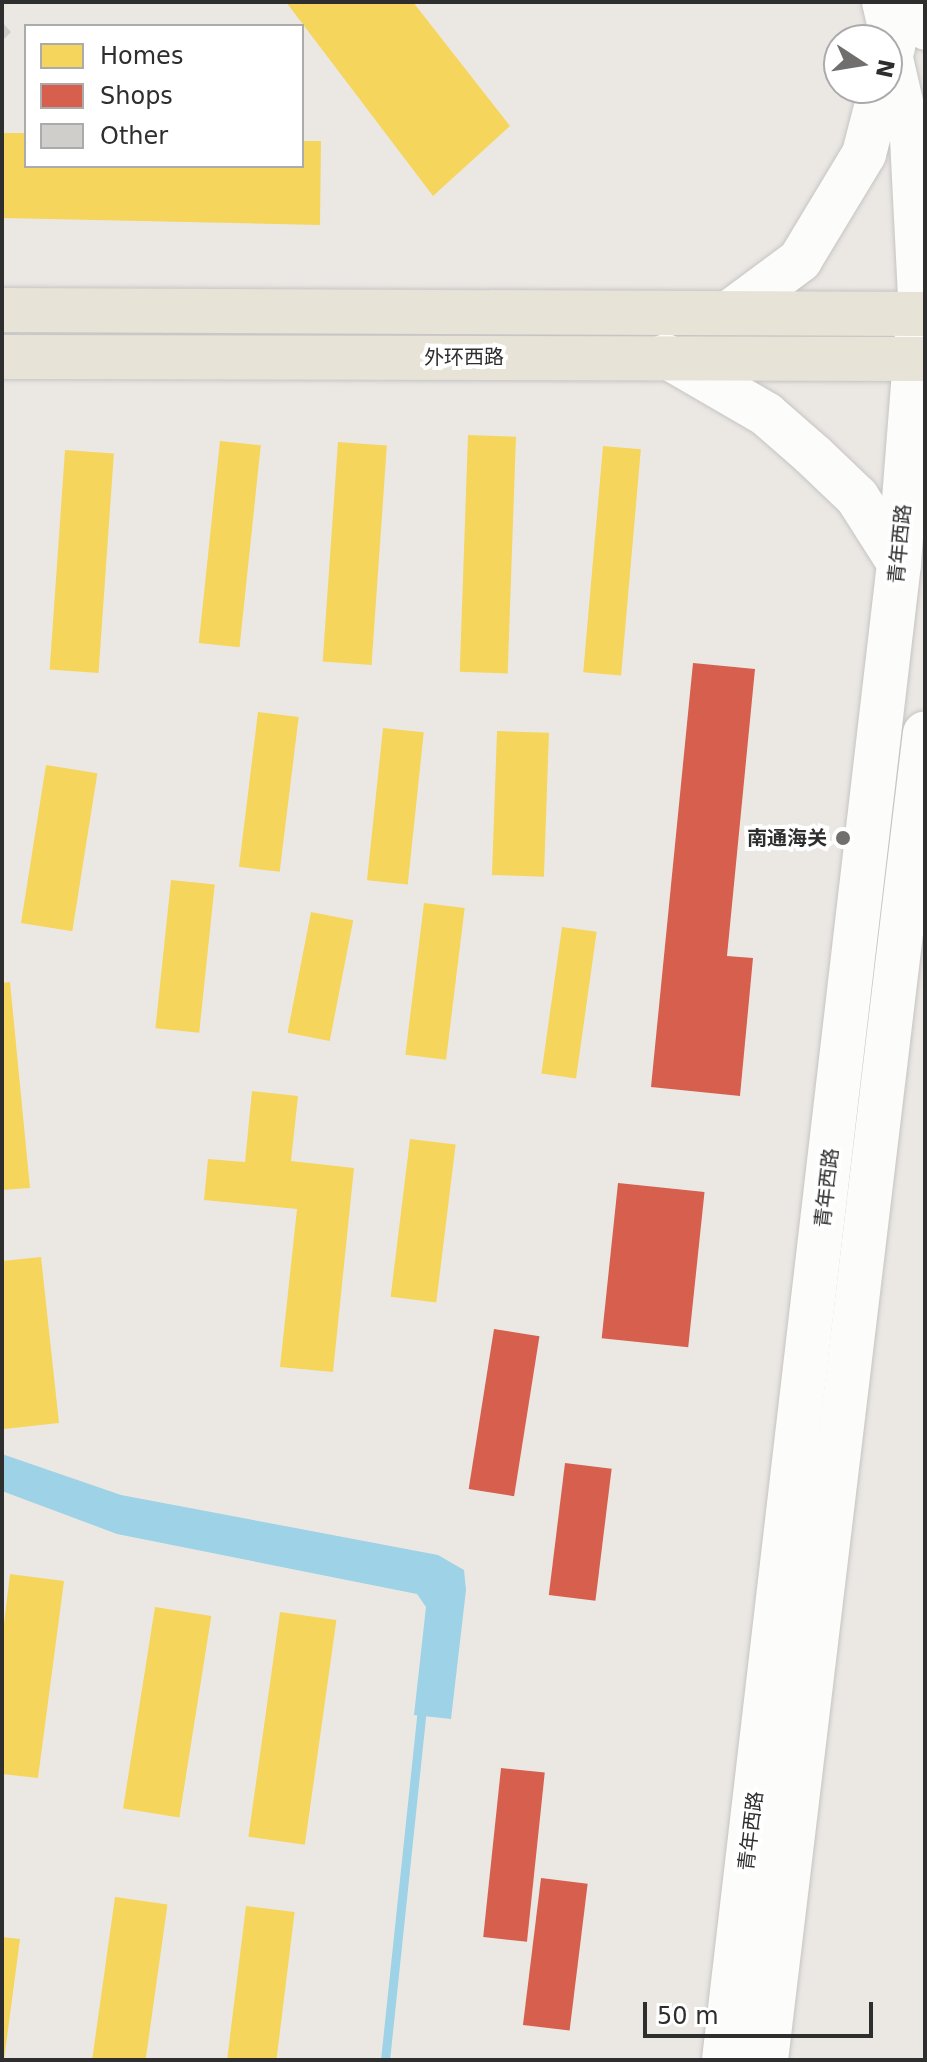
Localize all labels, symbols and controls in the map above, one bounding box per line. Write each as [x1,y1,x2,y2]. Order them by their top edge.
legend [24,24,304,168]
north arrow [823,24,903,104]
text: Homes [100,42,183,70]
text: N [871,57,899,80]
text: Shops [100,82,173,110]
text: Other [100,122,168,150]
street label: 外环西路 [424,345,504,369]
street label: 青年西路 [884,503,916,585]
place label: 南通海关 [747,826,827,850]
marker: 南通海关 [834,829,852,847]
street label: 青年西路 [810,1147,844,1229]
street label: 青年西路 [734,1790,768,1872]
scale bar [647,1986,877,2036]
text: 50 m [657,2002,719,2030]

